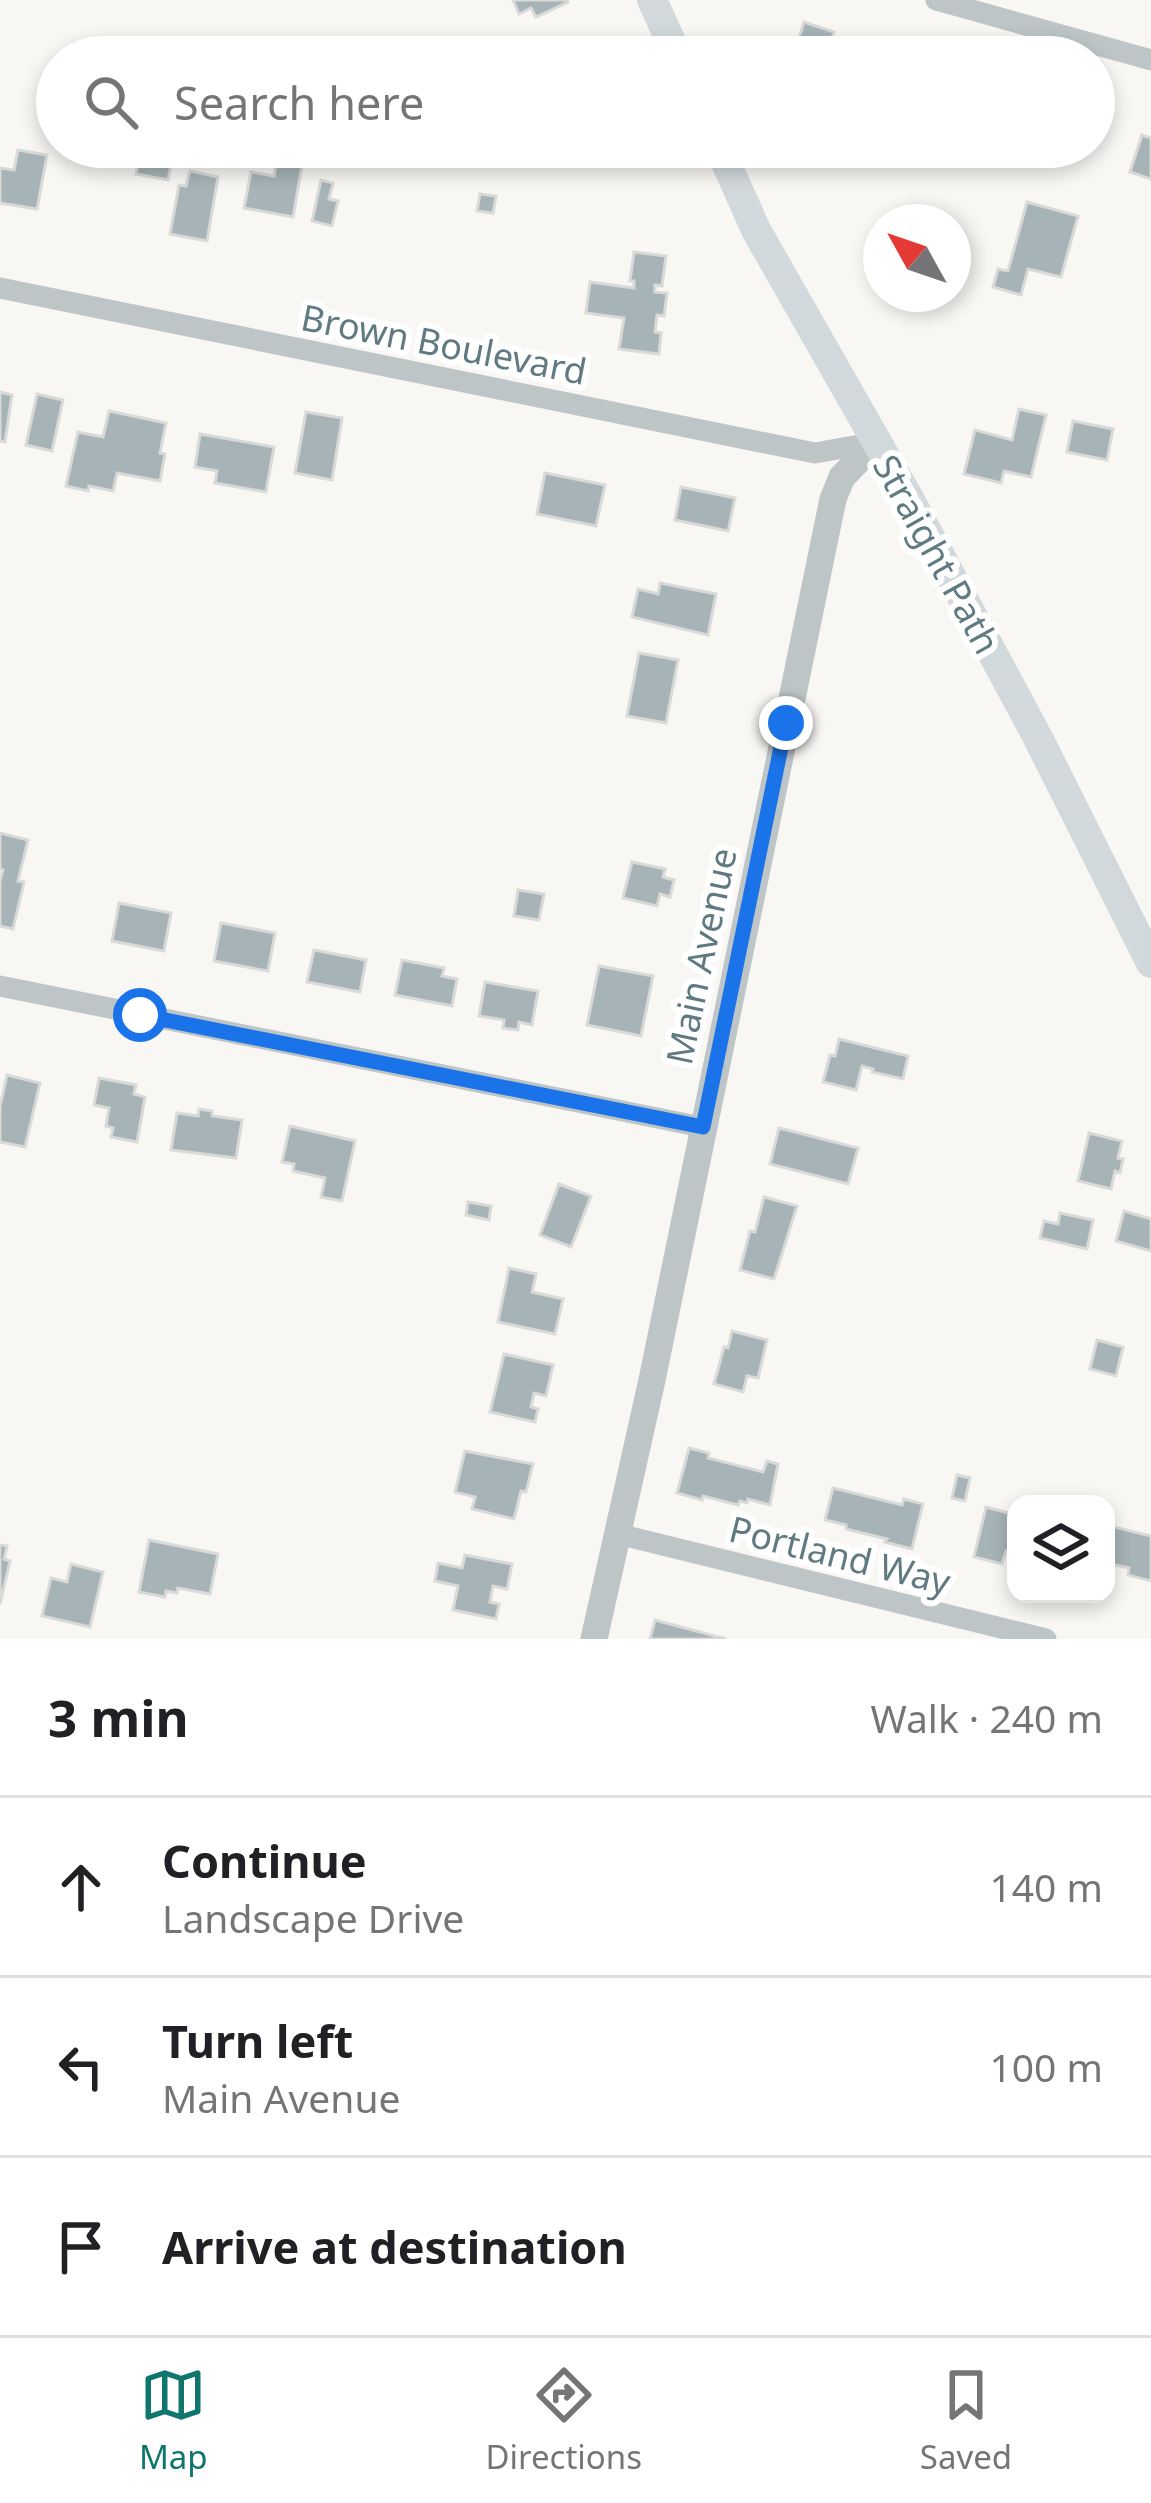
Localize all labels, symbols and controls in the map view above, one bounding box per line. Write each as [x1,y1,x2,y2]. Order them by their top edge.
search box [36,36,1115,168]
icon: search [78,69,144,135]
text: Search here [174,72,424,133]
north arrow [863,204,971,312]
street label: Brown Boulevard [297,292,591,396]
street label: Straight Path [862,446,1012,662]
route end [759,696,813,750]
street label: Main Avenue [654,843,748,1069]
route start [113,988,167,1042]
map controls [1007,1495,1115,1603]
button: layers [1007,1495,1115,1603]
street label: Portland Way [724,1504,956,1606]
text: 3 min [48,1682,189,1752]
text: Walk · 240 m [870,1691,1103,1744]
text: Continue [162,1830,367,1891]
icon: ahead [48,1854,114,1920]
text: 140 m [989,1860,1103,1913]
text: Landscape Drive [162,1891,464,1944]
text: Turn left [162,2010,353,2071]
icon: left [48,2034,114,2100]
text: 100 m [989,2040,1103,2093]
text: Main Avenue [162,2071,401,2124]
icon: arrive [48,2214,114,2280]
text: Arrive at destination [162,2216,627,2277]
tab: Map [139,2362,208,2479]
tab: Directions [485,2362,642,2479]
tab: Saved [920,2362,1012,2479]

